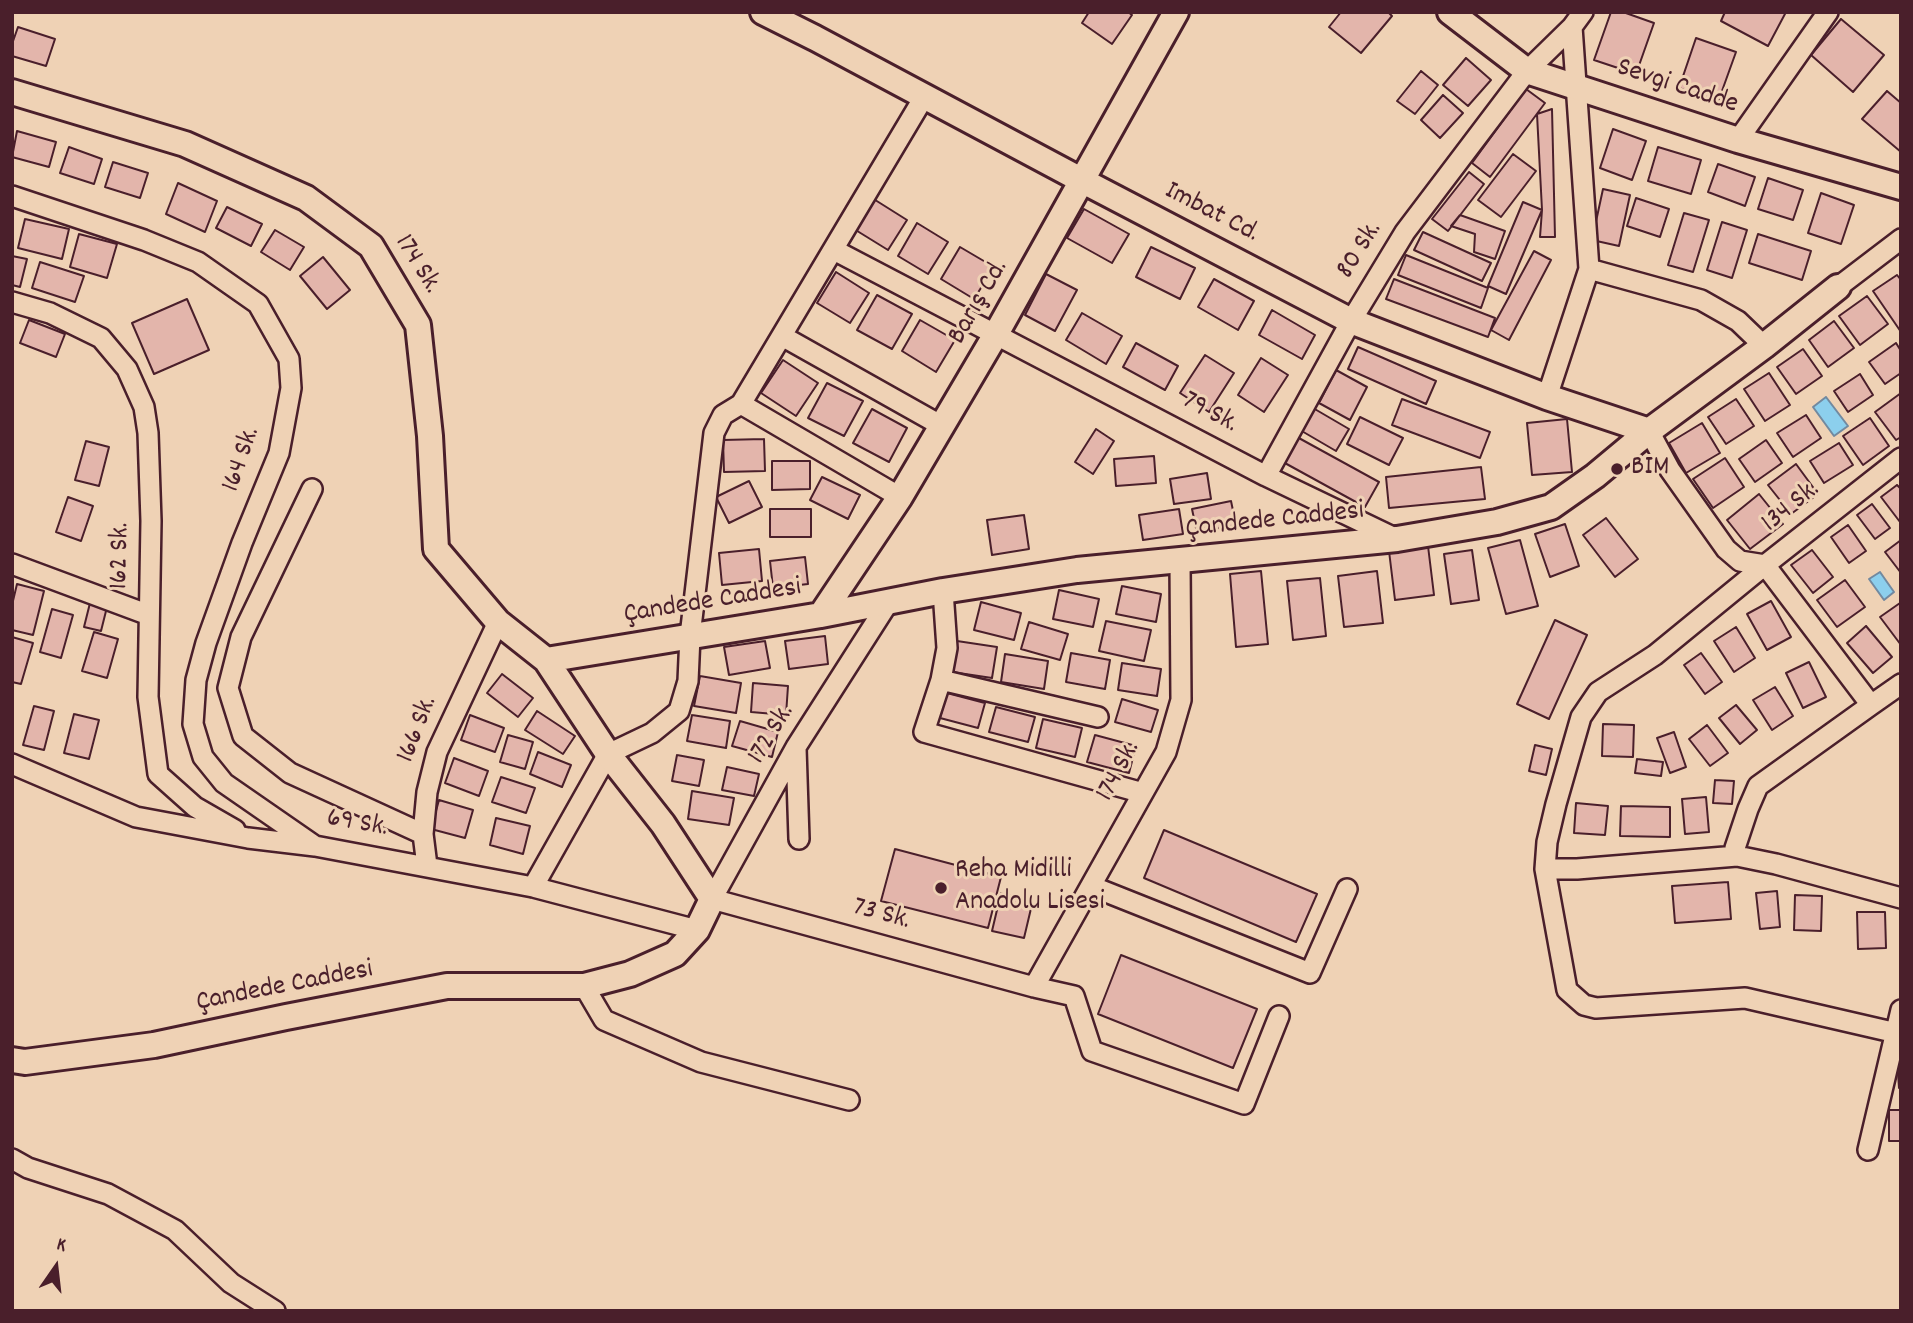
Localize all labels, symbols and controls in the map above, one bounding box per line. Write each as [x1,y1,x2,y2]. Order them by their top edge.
street label: Sevgi Cadde [1612,53,1742,123]
street label: Imbat Cd. [1158,176,1264,252]
street label: 80 Sk. [1330,216,1392,286]
street label: 174 Sk. [385,229,447,301]
street label: Barış Cd. [942,255,1018,351]
street label: 79 Sk. [1175,385,1243,443]
street label: 164 Sk. [216,423,270,497]
place label: BIM [1631,452,1669,486]
marker: BIM [1609,461,1625,477]
street label: 134 Sk. [1756,474,1828,542]
street label: Çandede Caddesi [1184,496,1366,548]
street label: 162 Sk. [105,522,139,590]
street label: Çandede Caddesi [622,572,804,634]
street label: 166 Sk. [391,692,447,768]
street label: 172 Sk. [742,699,804,771]
street label: 174 Sk. [1090,736,1150,808]
street label: 69 Sk. [324,803,390,847]
place label: Reha Midilli Anadolu Lisesi [955,855,1105,921]
marker: Reha Midilli Anadolu Lisesi [933,880,949,896]
street label: 73 Sk. [849,892,913,940]
street label: Çandede Caddesi [194,954,376,1022]
north arrow [21,1232,91,1302]
text: K [54,1232,69,1260]

